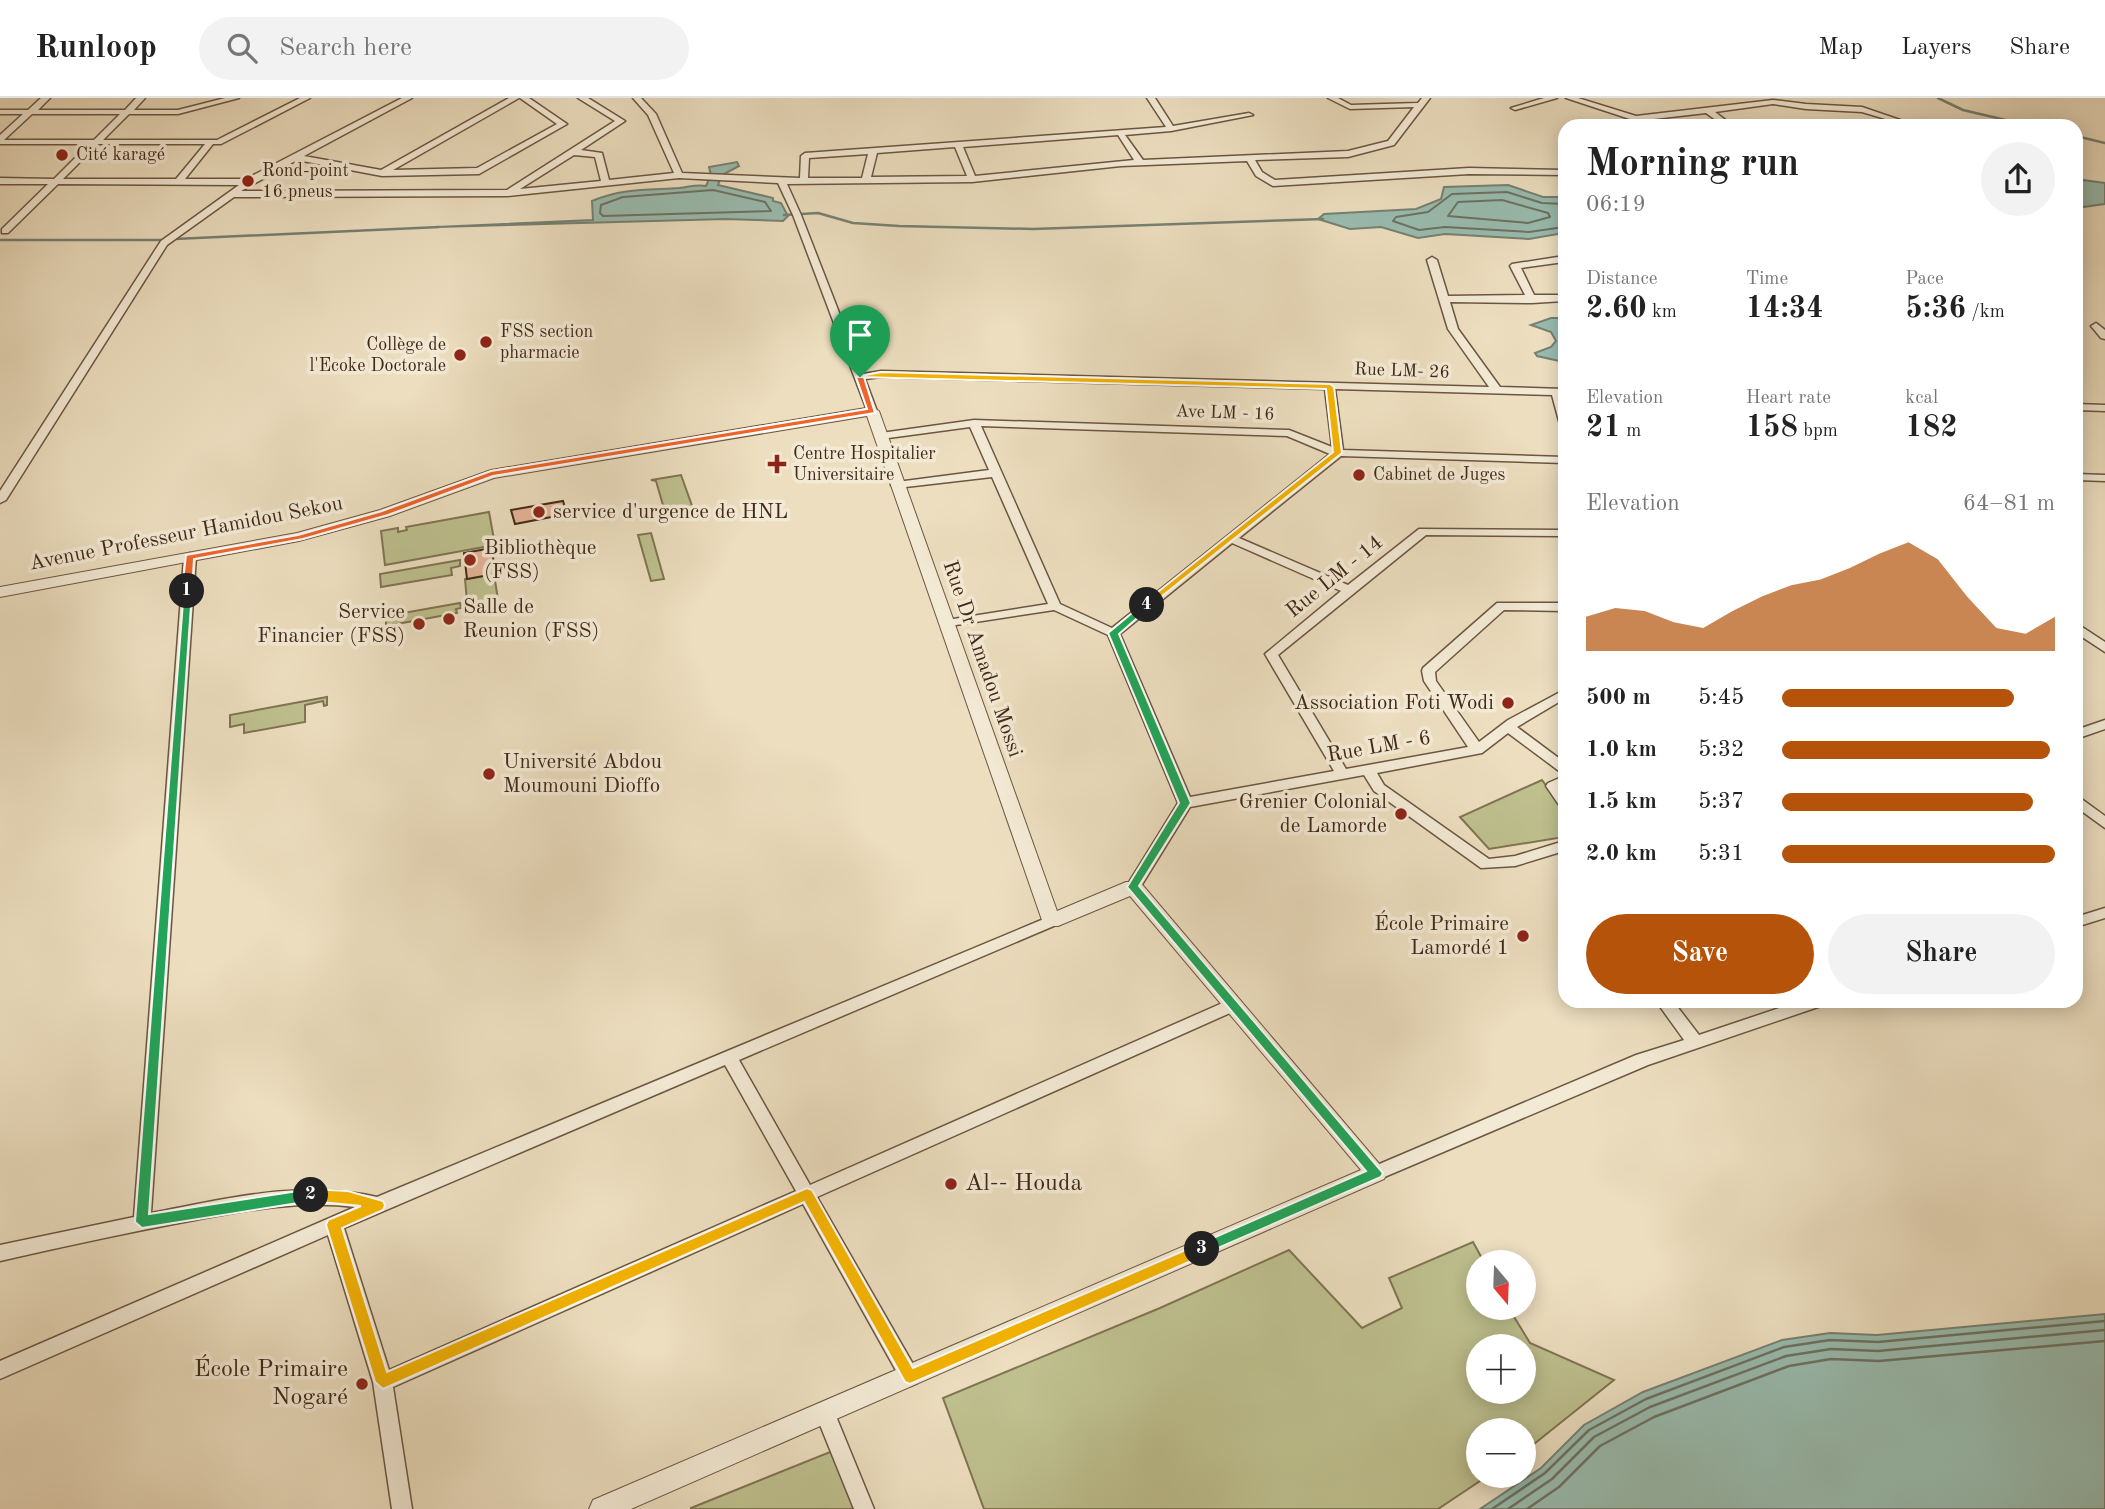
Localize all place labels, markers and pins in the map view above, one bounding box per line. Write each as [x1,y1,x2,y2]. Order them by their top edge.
place label: Cité karagé [76,146,165,164]
marker: Cité karagé [54,147,70,163]
place label: Rond-point 16 pneus [262,162,349,201]
marker: Rond-point 16 pneus [240,173,256,189]
pin [830,305,890,377]
place label: FSS section pharmacie [500,323,594,362]
marker: FSS section pharmacie [478,334,494,350]
place label: Collège de l'Ecoke Doctorale [309,336,446,375]
marker: Collège de l'Ecoke Doctorale [452,347,468,363]
place label: Centre Hospitalier Universitaire [793,445,936,484]
marker: Centre Hospitalier Universitaire [767,454,787,474]
place label: Cabinet de Juges [1373,466,1505,484]
marker: Cabinet de Juges [1351,467,1367,483]
place label: service d'urgence de HNL [553,502,788,523]
marker: service d'urgence de HNL [531,504,547,520]
place label: Bibliothèque (FSS) [484,538,597,583]
marker: Bibliothèque (FSS) [462,552,478,568]
pin: 1 [170,574,204,608]
pin: 4 [1130,588,1164,622]
place label: Salle de Reunion (FSS) [463,597,599,642]
place label: Service Financier (FSS) [257,602,405,647]
marker: Salle de Reunion (FSS) [441,611,457,627]
marker: Service Financier (FSS) [411,616,427,632]
place label: Association Foti Wodi [1294,693,1494,714]
marker: Association Foti Wodi [1500,695,1516,711]
place label: Université Abdou Moumouni Dioffo [503,752,662,797]
marker: Université Abdou Moumouni Dioffo [481,766,497,782]
place label: Grenier Colonial de Lamorde [1239,792,1387,837]
marker: Grenier Colonial de Lamorde [1393,806,1409,822]
place label: École Primaire Lamordé 1 [1374,910,1509,959]
marker: École Primaire Lamordé 1 [1515,928,1531,944]
place label: Al-- Houda [965,1172,1082,1196]
marker: Al-- Houda [943,1176,959,1192]
pin: 2 [294,1178,328,1212]
pin: 3 [1184,1232,1220,1266]
place label: École Primaire Nogaré [194,1354,348,1410]
marker: École Primaire Nogaré [354,1376,370,1392]

